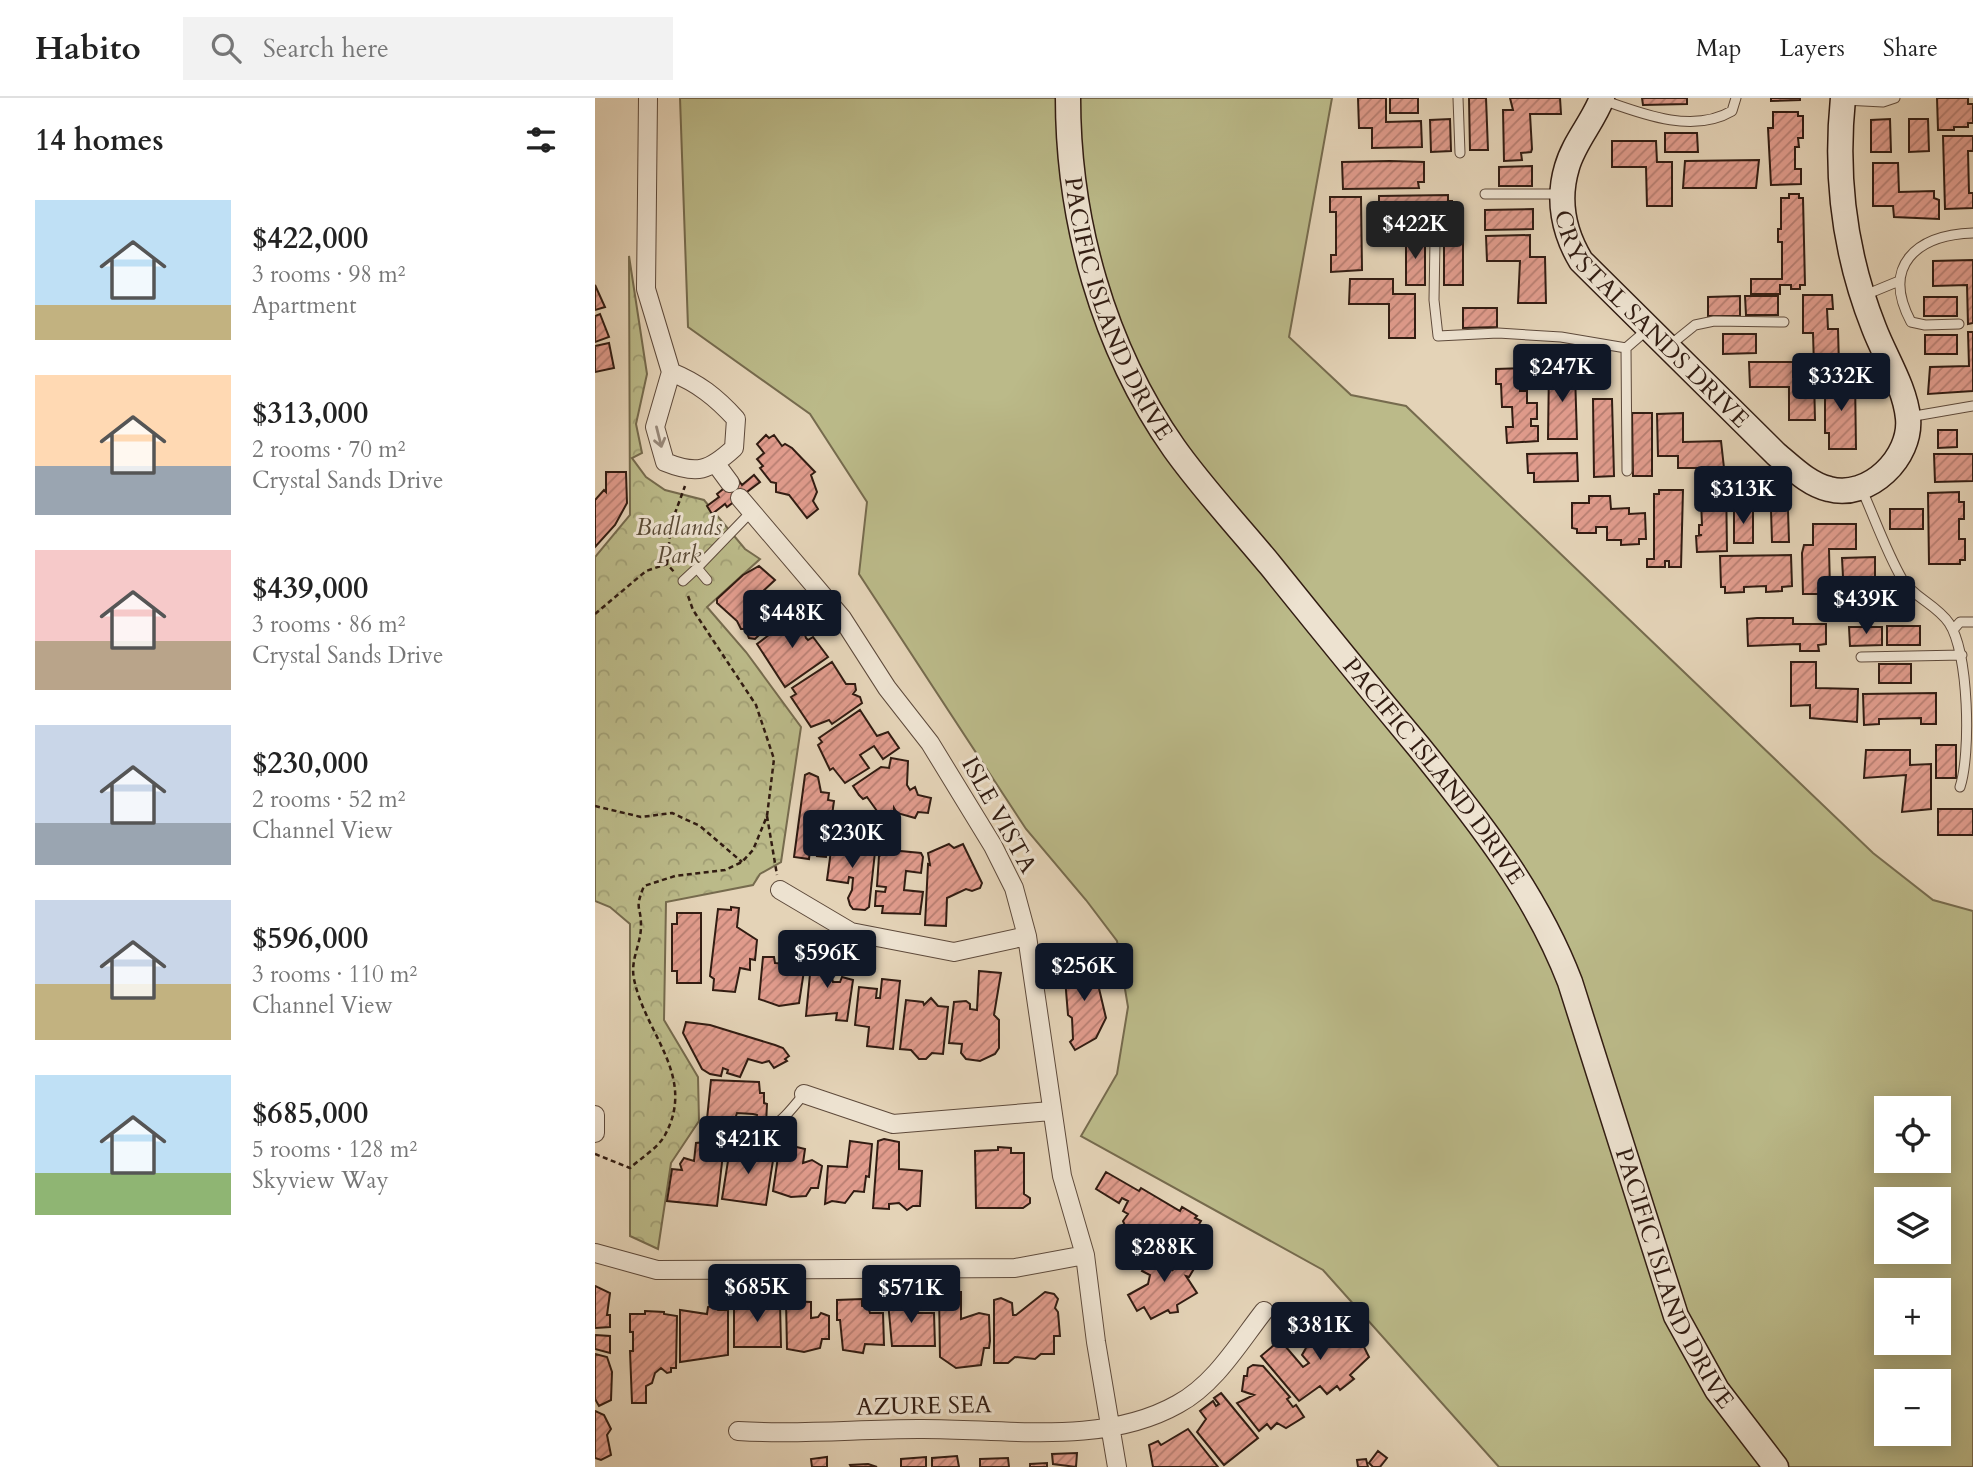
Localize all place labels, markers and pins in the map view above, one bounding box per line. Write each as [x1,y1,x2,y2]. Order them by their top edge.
pin: $422K [1366,202,1464,261]
pin: $247K [1513,344,1611,404]
pin: $332K [1792,354,1890,413]
pin: $313K [1694,466,1792,526]
pin: $439K [1817,576,1915,636]
pin: $448K [743,590,841,650]
pin: $230K [803,810,901,870]
pin: $596K [778,930,876,990]
pin: $256K [1035,944,1133,1003]
pin: $421K [699,1116,797,1176]
pin: $288K [1115,1224,1213,1284]
pin: $685K [708,1264,806,1324]
pin: $571K [862,1266,960,1325]
pin: $381K [1271,1302,1369,1362]

